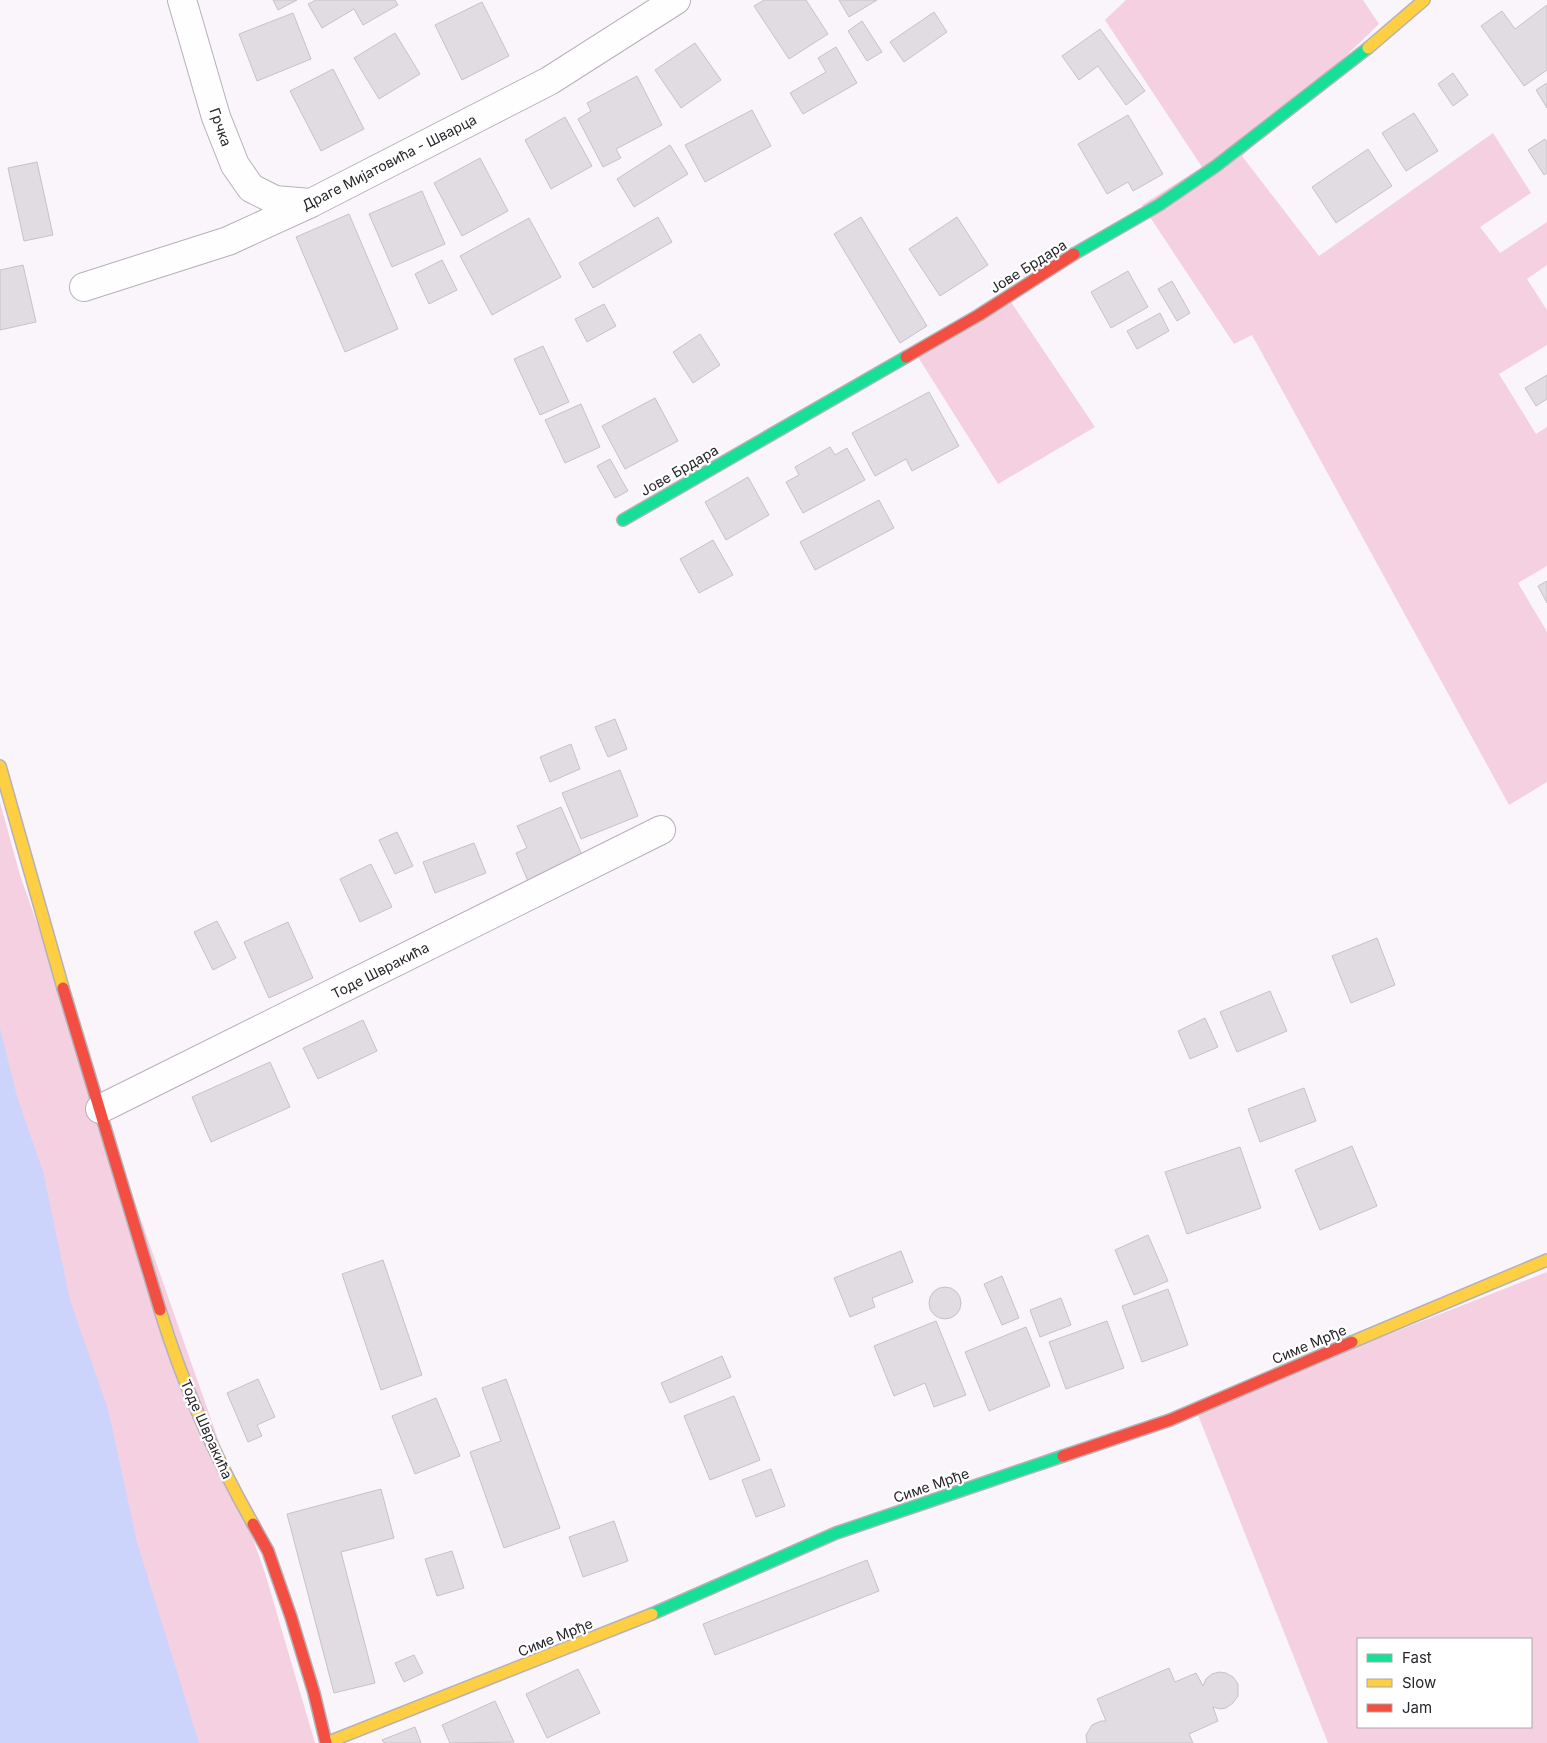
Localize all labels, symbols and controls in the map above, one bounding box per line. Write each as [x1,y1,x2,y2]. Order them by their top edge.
street label: Грчка [207,106,235,148]
street label: Драге Мијатовића - Шварца [299,111,479,213]
street label: Јове Брдара [987,236,1069,296]
street label: Јове Брдара [637,441,721,499]
street label: Тоде Швракића [328,938,432,1002]
street label: Симе Мрђе [1269,1321,1349,1367]
street label: Тоде Швракића [177,1377,237,1481]
street label: Симе Мрђе [891,1464,971,1506]
street label: Симе Мрђе [515,1614,595,1660]
legend [1357,1638,1532,1728]
text: Fast [1402,1648,1432,1667]
text: Slow [1402,1673,1436,1692]
text: Jam [1402,1698,1432,1717]

